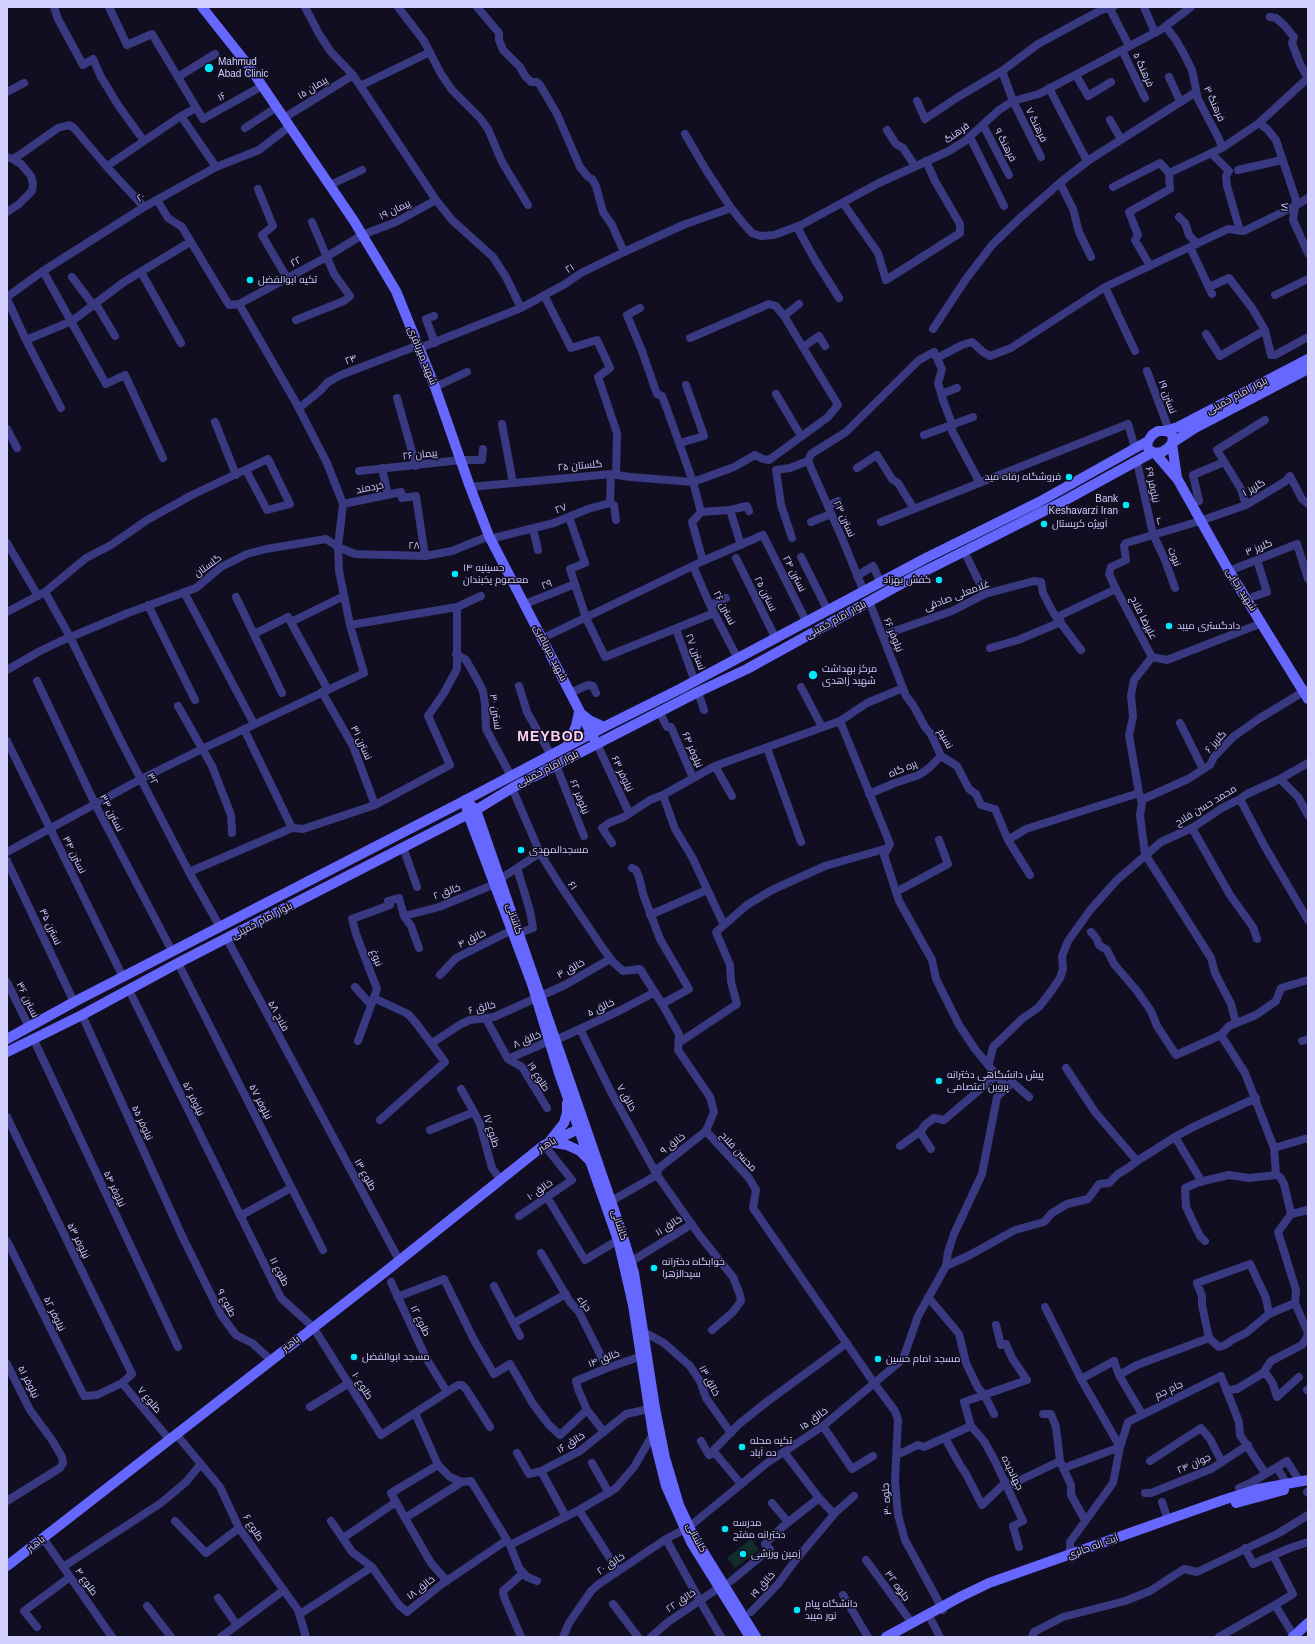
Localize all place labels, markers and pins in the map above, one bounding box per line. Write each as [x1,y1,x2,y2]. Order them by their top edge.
place label: Mahmud Abad Clinic [218,56,269,80]
marker: Mahmud Abad Clinic [203,62,215,74]
place label: تکیه ابوالفضل [258,274,317,286]
marker: تکیه ابوالفضل [245,275,255,285]
place label: فروشگاه رفاه مید [985,471,1061,483]
marker: فروشگاه رفاه مید [1064,472,1074,482]
place label: Bank Keshavarzi Iran [1049,493,1118,516]
marker: Bank Keshavarzi Iran [1121,500,1131,510]
place label: آویژه کریستال [1052,518,1107,530]
marker: آویژه کریستال [1039,519,1049,529]
place label: حسینیه ۱۴ معصوم یخبندان [463,562,528,586]
marker: حسینیه ۱۴ معصوم یخبندان [450,569,460,579]
place label: کفش بهزاد [883,574,931,586]
marker: کفش بهزاد [934,575,944,585]
place label: دادگستری میبد [1177,620,1240,632]
marker: دادگستری میبد [1164,621,1174,631]
place label: مرکز بهداشت شهید زاهدی [822,663,877,686]
marker: مرکز بهداشت شهید زاهدی [807,669,819,681]
place label: مسجدالمهدی [529,844,588,856]
marker: مسجدالمهدی [516,845,526,855]
place label: پیش دانشگاهی دخترانه پروین اعتصامی [947,1069,1044,1092]
marker: پیش دانشگاهی دخترانه پروین اعتصامی [934,1076,944,1086]
place label: خوابگاه دخترانه سیدالزهرا [662,1256,725,1280]
marker: خوابگاه دخترانه سیدالزهرا [649,1263,659,1273]
place label: مسجد ابوالفضل [362,1351,430,1363]
marker: مسجد ابوالفضل [349,1352,359,1362]
place label: مسجد امام حسین [886,1353,960,1365]
marker: مسجد امام حسین [873,1354,883,1364]
place label: تکیه محله ده آباد [750,1435,792,1458]
marker: تکیه محله ده آباد [737,1442,747,1452]
place label: مدرسه دخترانه مفتح [733,1517,785,1540]
marker: مدرسه دخترانه مفتح [720,1524,730,1534]
place label: زمین ورزشی [751,1548,801,1560]
marker: زمین ورزشی [738,1549,748,1559]
place label: دانشگاه پیام نور میبد [805,1598,857,1622]
marker: دانشگاه پیام نور میبد [792,1605,802,1615]

